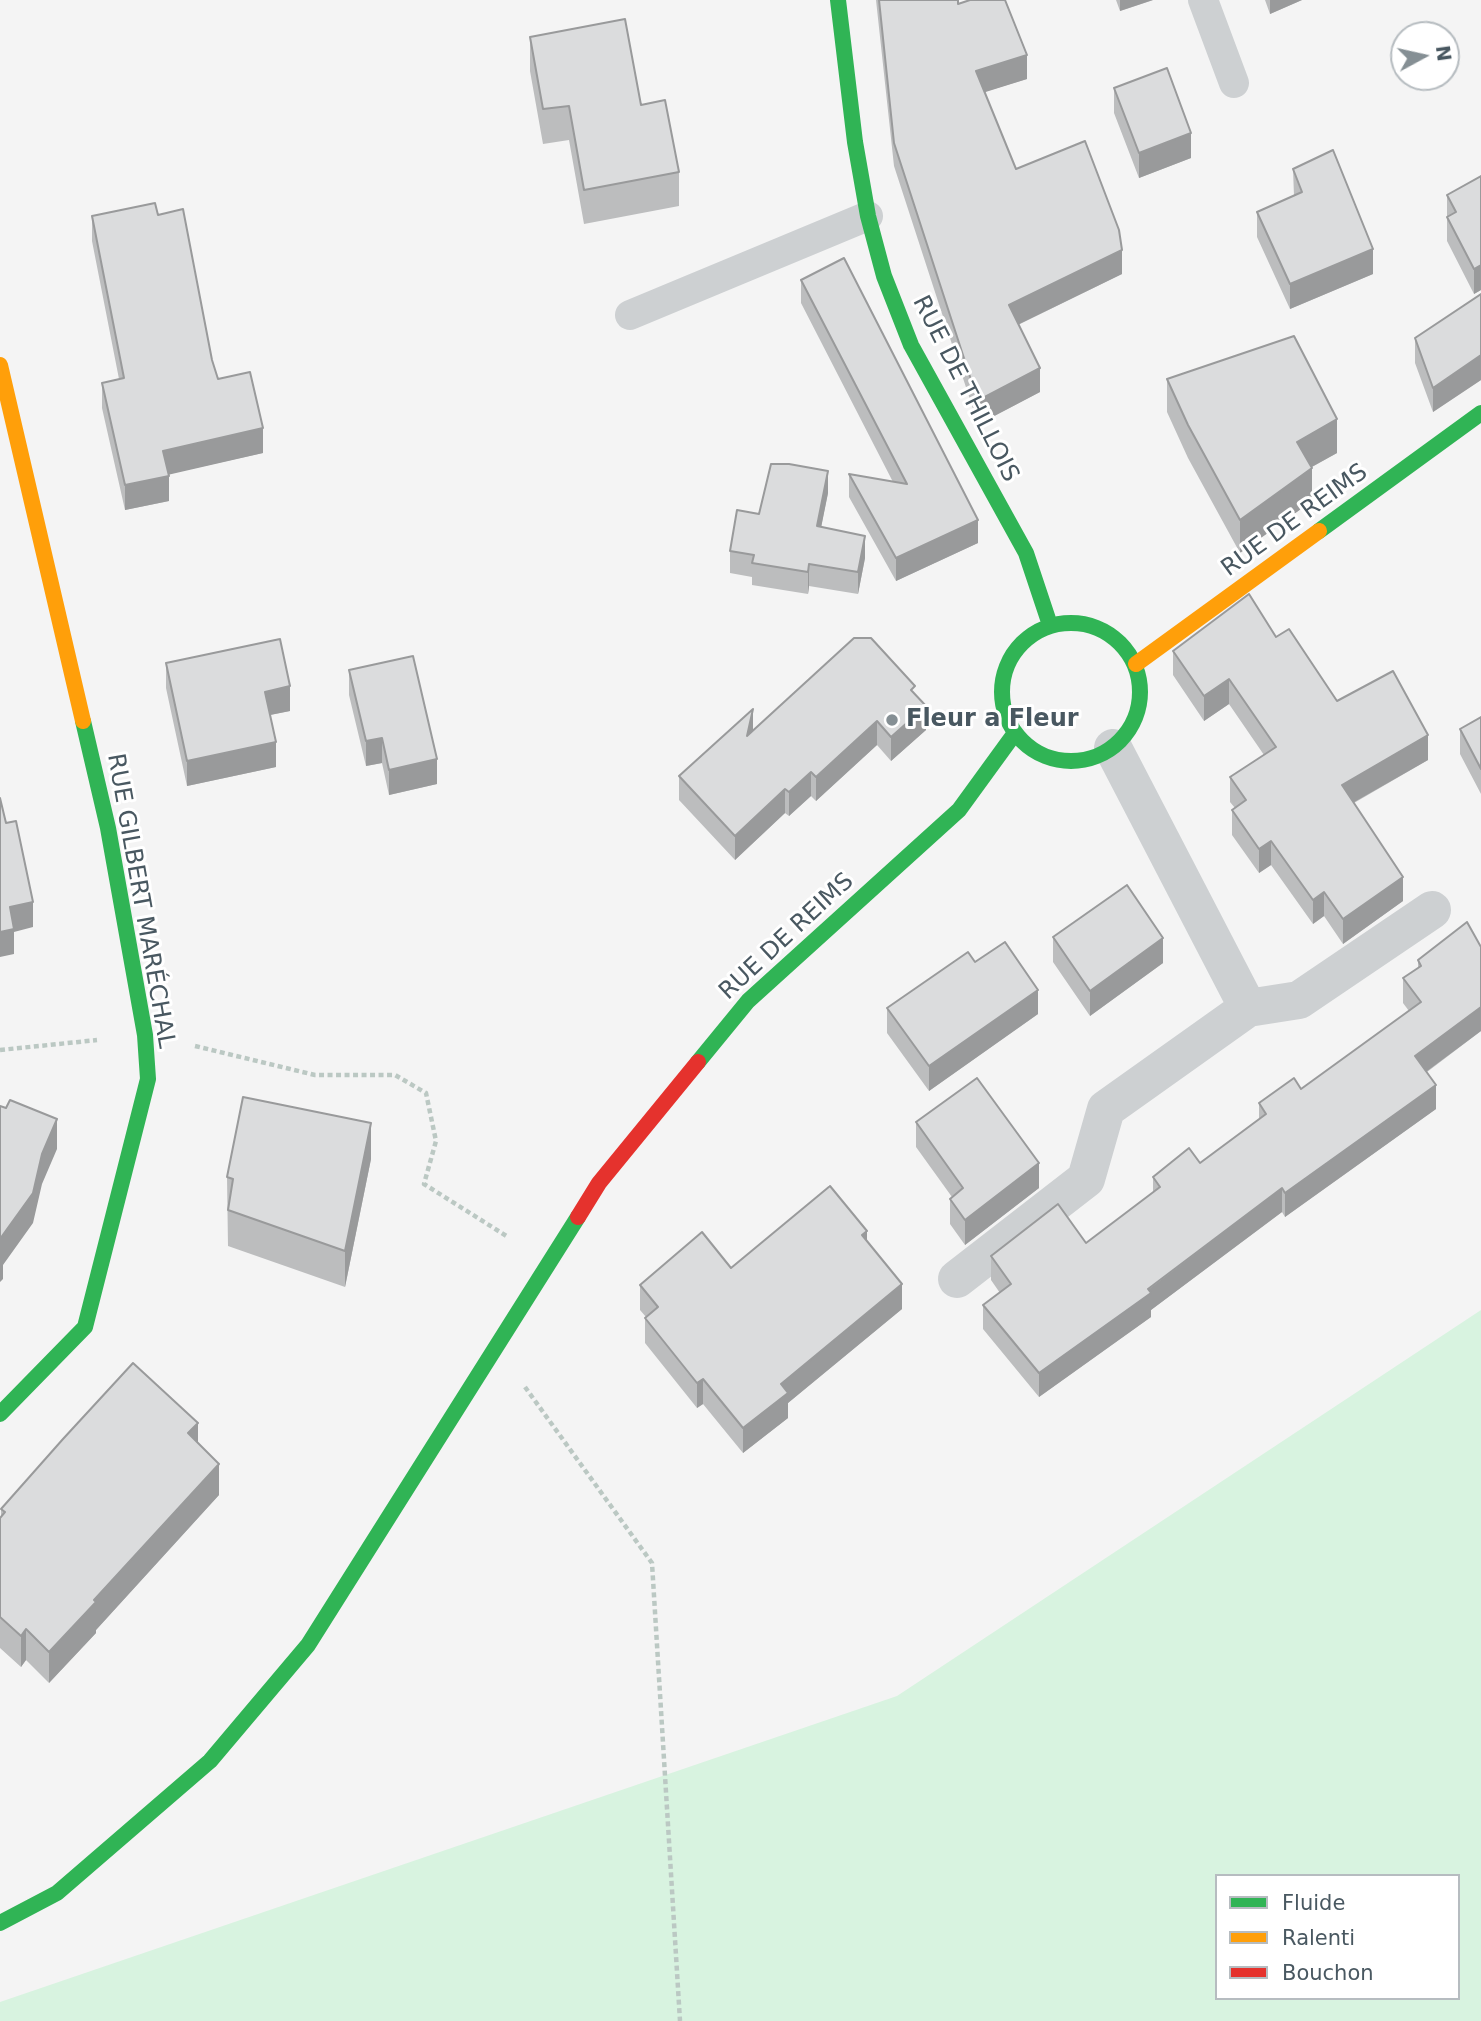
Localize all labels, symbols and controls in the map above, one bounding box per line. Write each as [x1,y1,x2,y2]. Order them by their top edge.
north arrow [1390,21,1460,91]
text: N [1432,44,1456,63]
street label: RUE DE THILLOIS [906,291,1024,487]
street label: RUE DE REIMS [1216,458,1374,584]
place label: Fleur a Fleur [906,706,1079,734]
marker: Fleur a Fleur [884,712,900,728]
street label: RUE GILBERT MARÉCHAL [100,752,180,1050]
street label: RUE DE REIMS [714,867,860,1007]
legend [1215,1874,1460,2000]
text: Fluide [1282,1891,1345,1915]
text: Ralenti [1282,1926,1355,1950]
text: Bouchon [1282,1961,1374,1985]

